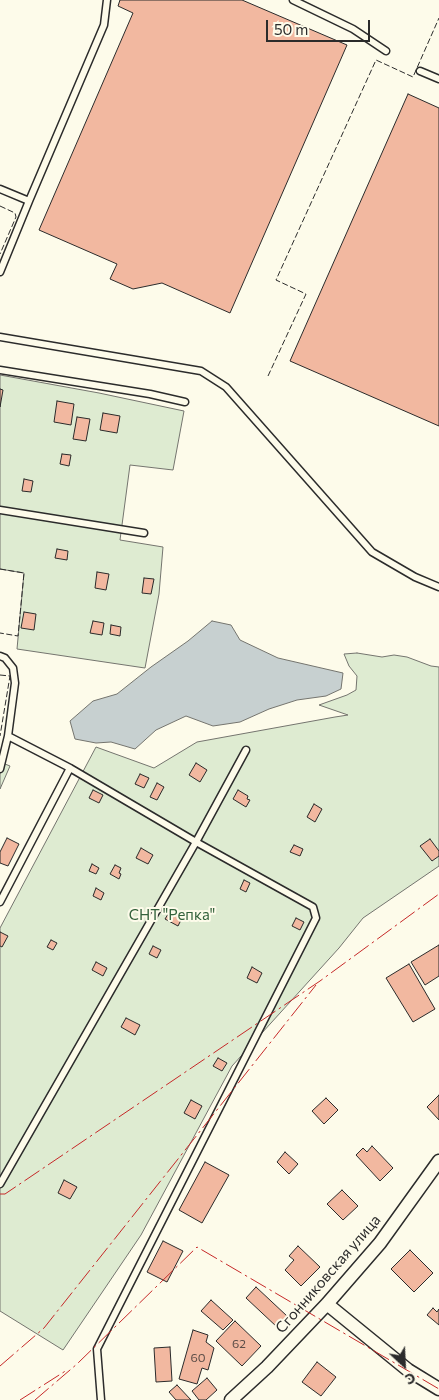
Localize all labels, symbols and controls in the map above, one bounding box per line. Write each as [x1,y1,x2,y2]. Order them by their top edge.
scale bar [269,10,373,42]
text: 50 m [274,20,308,38]
park label: СНТ "Репка" [129,906,215,924]
street label: Сгонниковская улица [272,1211,384,1337]
house number: 62 [232,1337,246,1351]
north arrow [379,1340,429,1390]
house number: 60 [190,1351,206,1365]
text: С [403,1369,418,1389]

